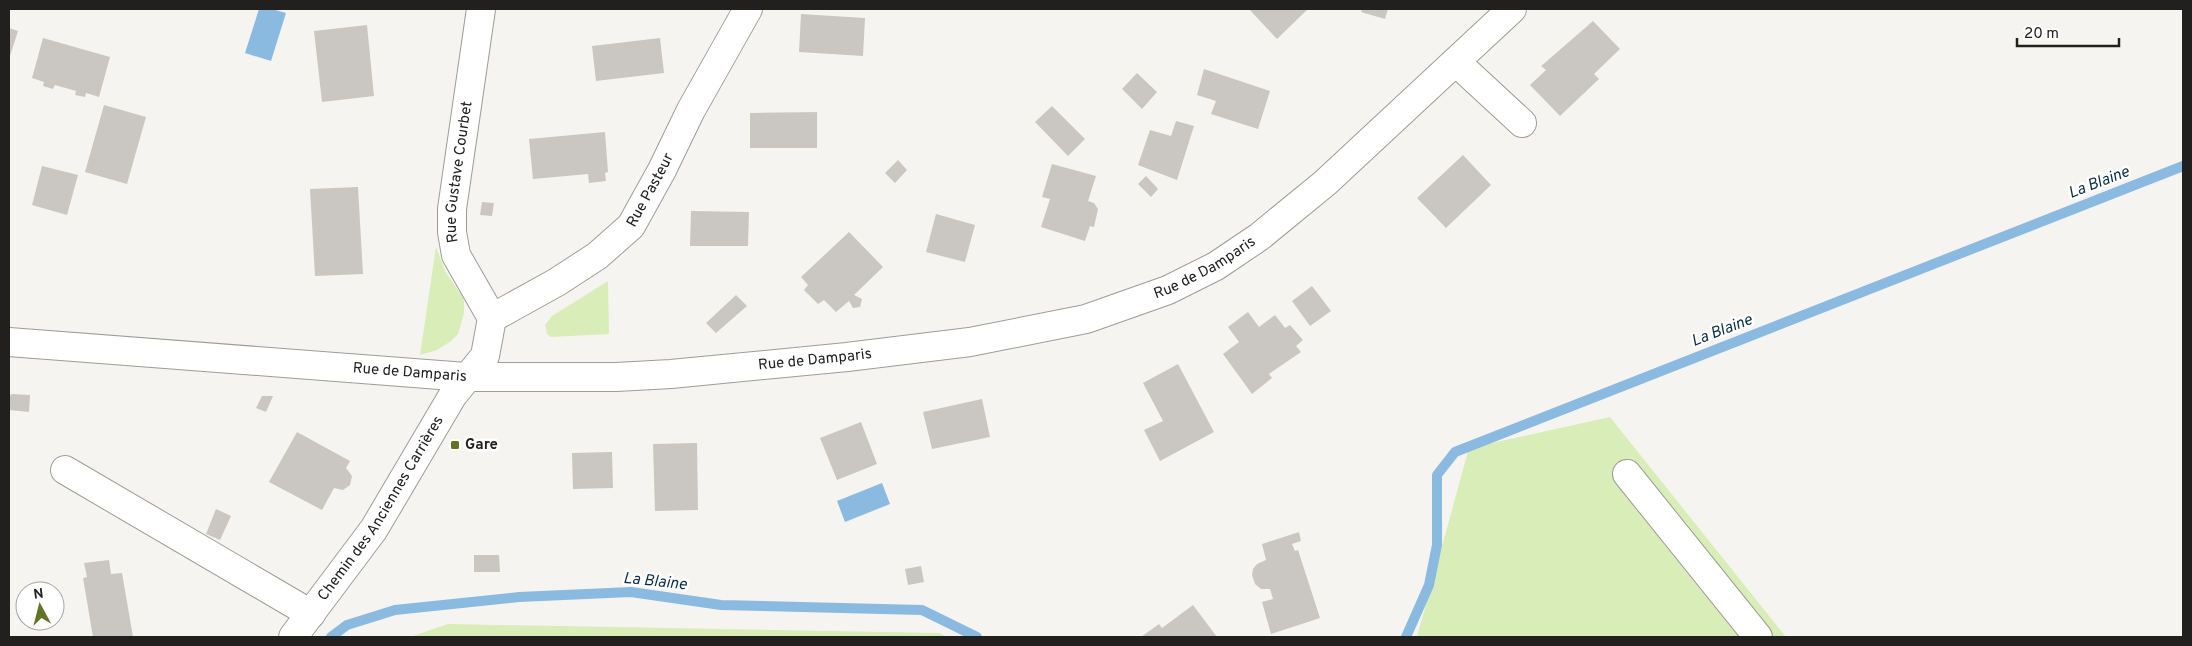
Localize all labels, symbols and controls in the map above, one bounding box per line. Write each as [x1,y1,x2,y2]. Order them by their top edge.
scale bar [2017,15,2120,47]
text: 20 m [2024,25,2059,44]
street label: Rue Gustave Courbet [442,100,477,244]
street label: Rue Pasteur [623,150,678,231]
water label: La Blaine [2066,162,2133,204]
street label: Rue de Damparis [1151,232,1259,304]
water label: La Blaine [1689,310,1756,352]
street label: Rue de Damparis [757,345,873,375]
street label: Rue de Damparis [352,359,467,387]
street label: Chemin des Anciennes Carrières [314,412,448,605]
place label: Gare [465,436,498,455]
marker: Gare [449,439,461,451]
water label: La Blaine [622,569,689,595]
north arrow [15,581,65,631]
text: N [33,586,45,604]

